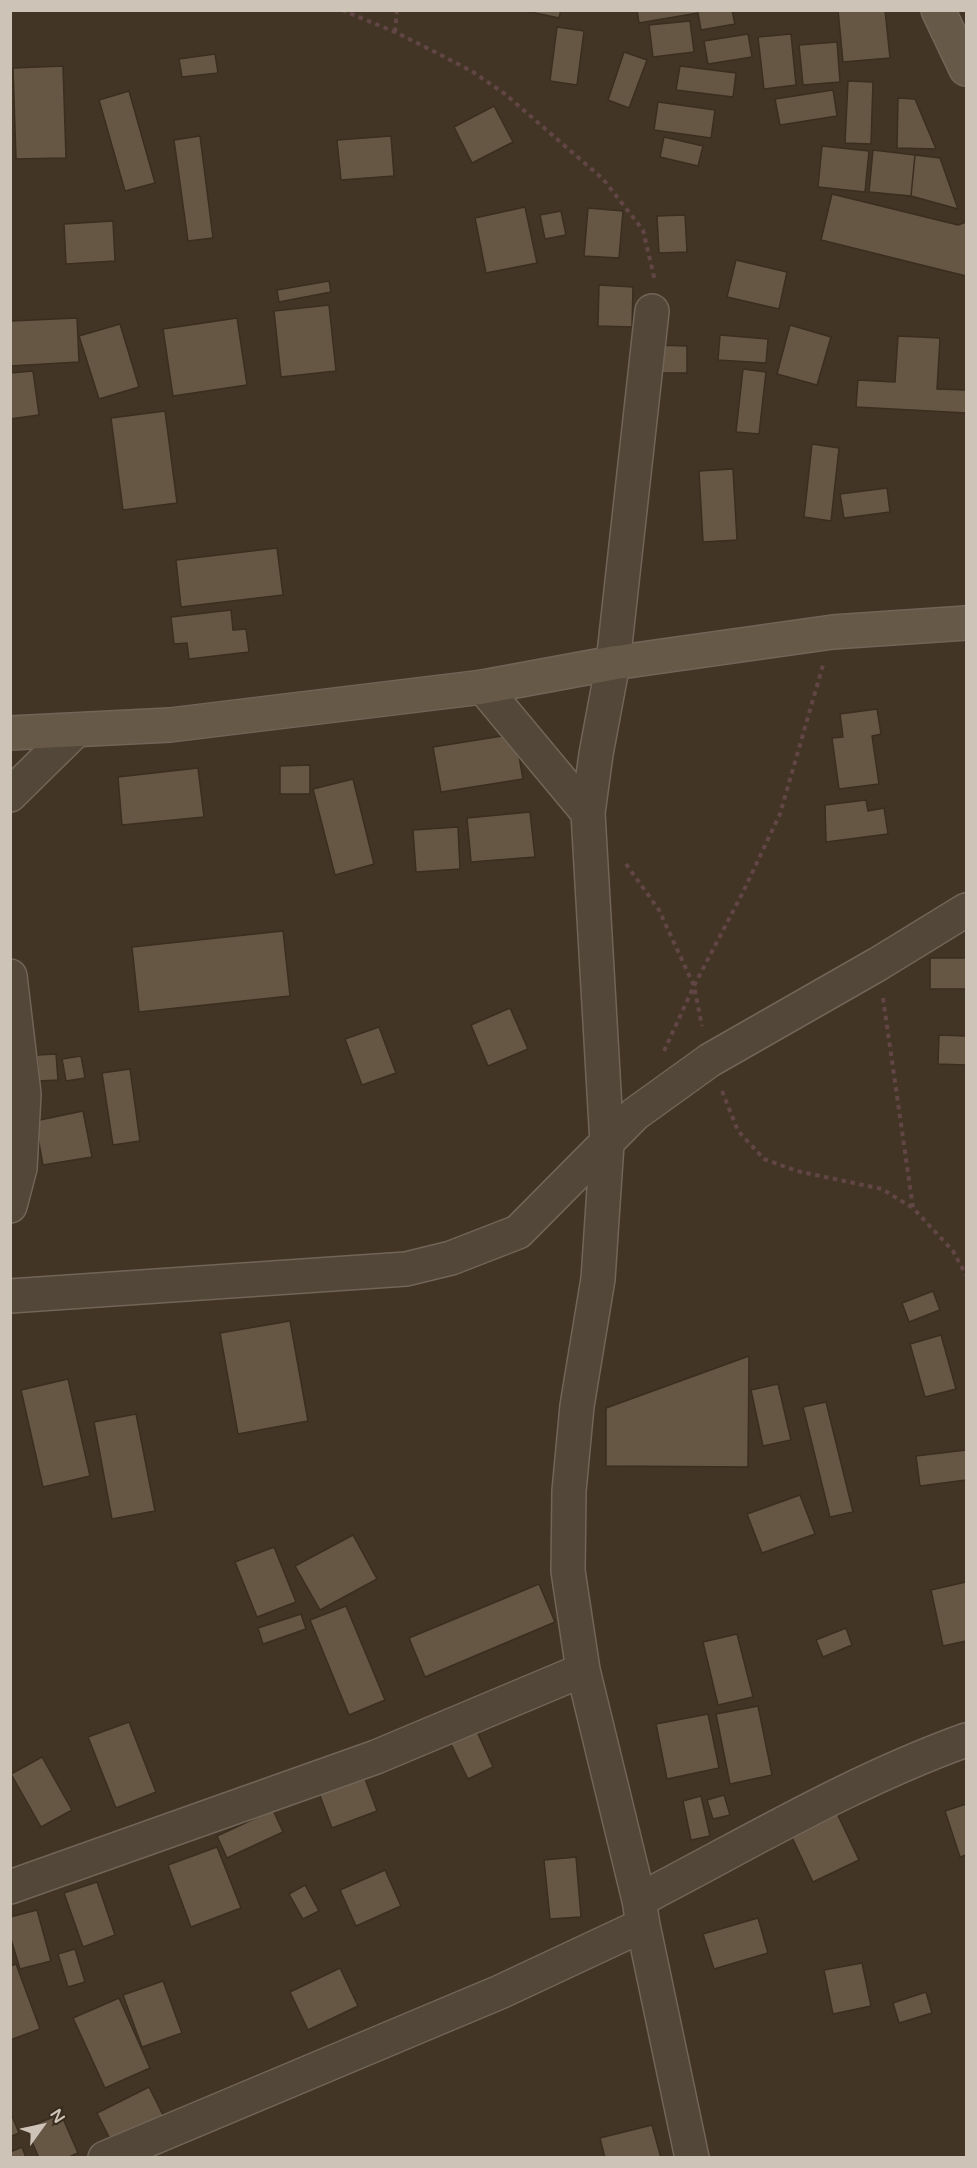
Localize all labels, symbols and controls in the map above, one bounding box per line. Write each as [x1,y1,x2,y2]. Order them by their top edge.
north arrow [12,2096,72,2156]
text: N [45,2105,69,2127]

